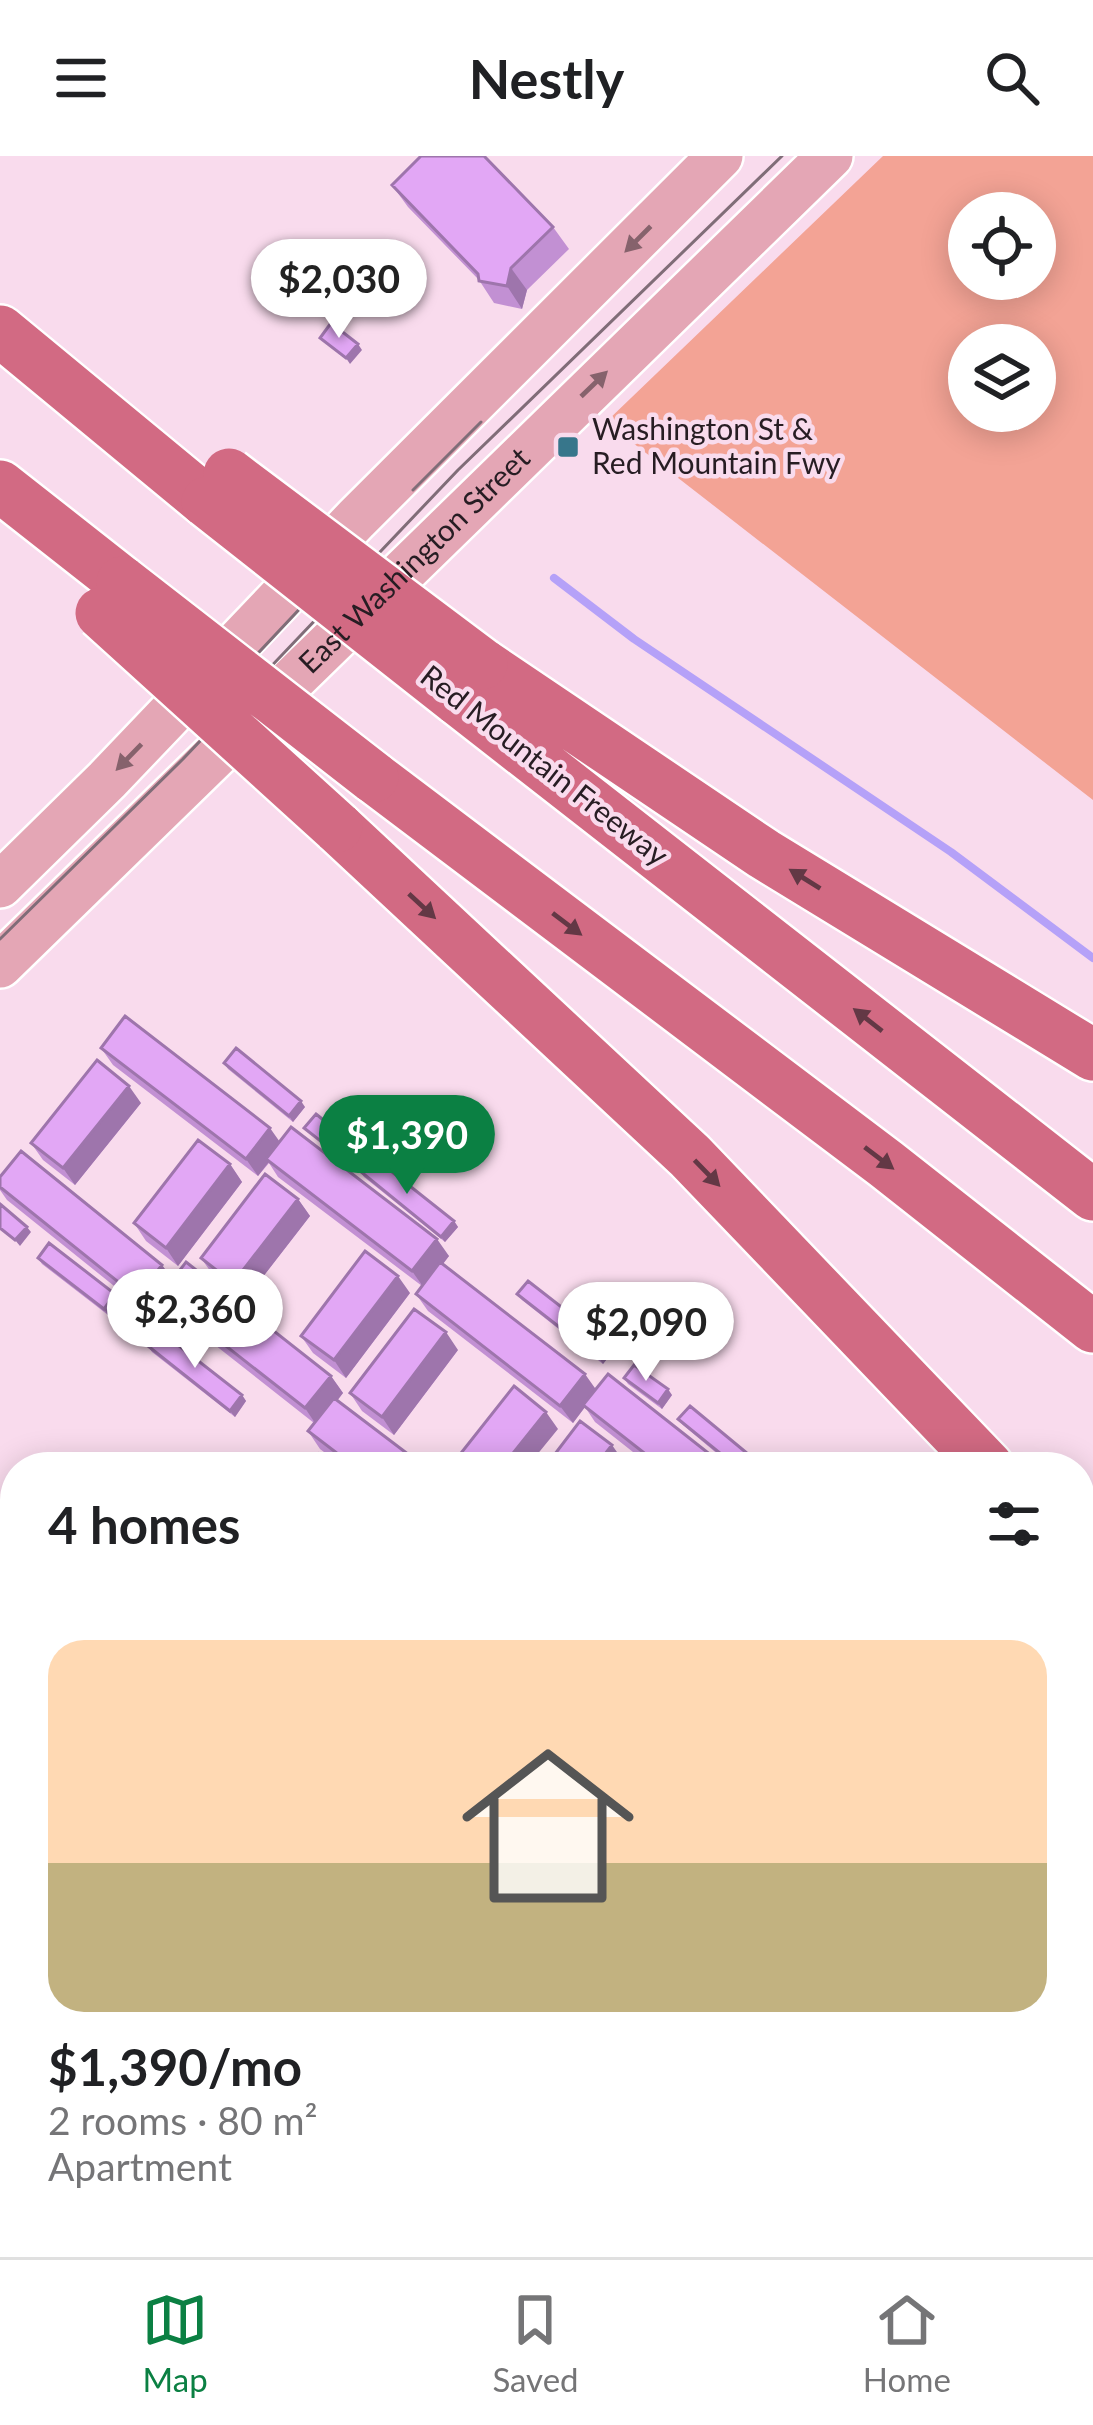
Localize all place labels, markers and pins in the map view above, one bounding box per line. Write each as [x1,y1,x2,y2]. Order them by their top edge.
pin: $2,030 [241,239,437,341]
place label: Washington St & Red Mountain Fwy [592,410,841,480]
marker: Washington St & Red Mountain Fwy [555,434,581,460]
pin: $1,390 [309,1095,505,1197]
pin: $2,360 [97,1269,293,1371]
pin: $2,090 [548,1282,744,1384]

